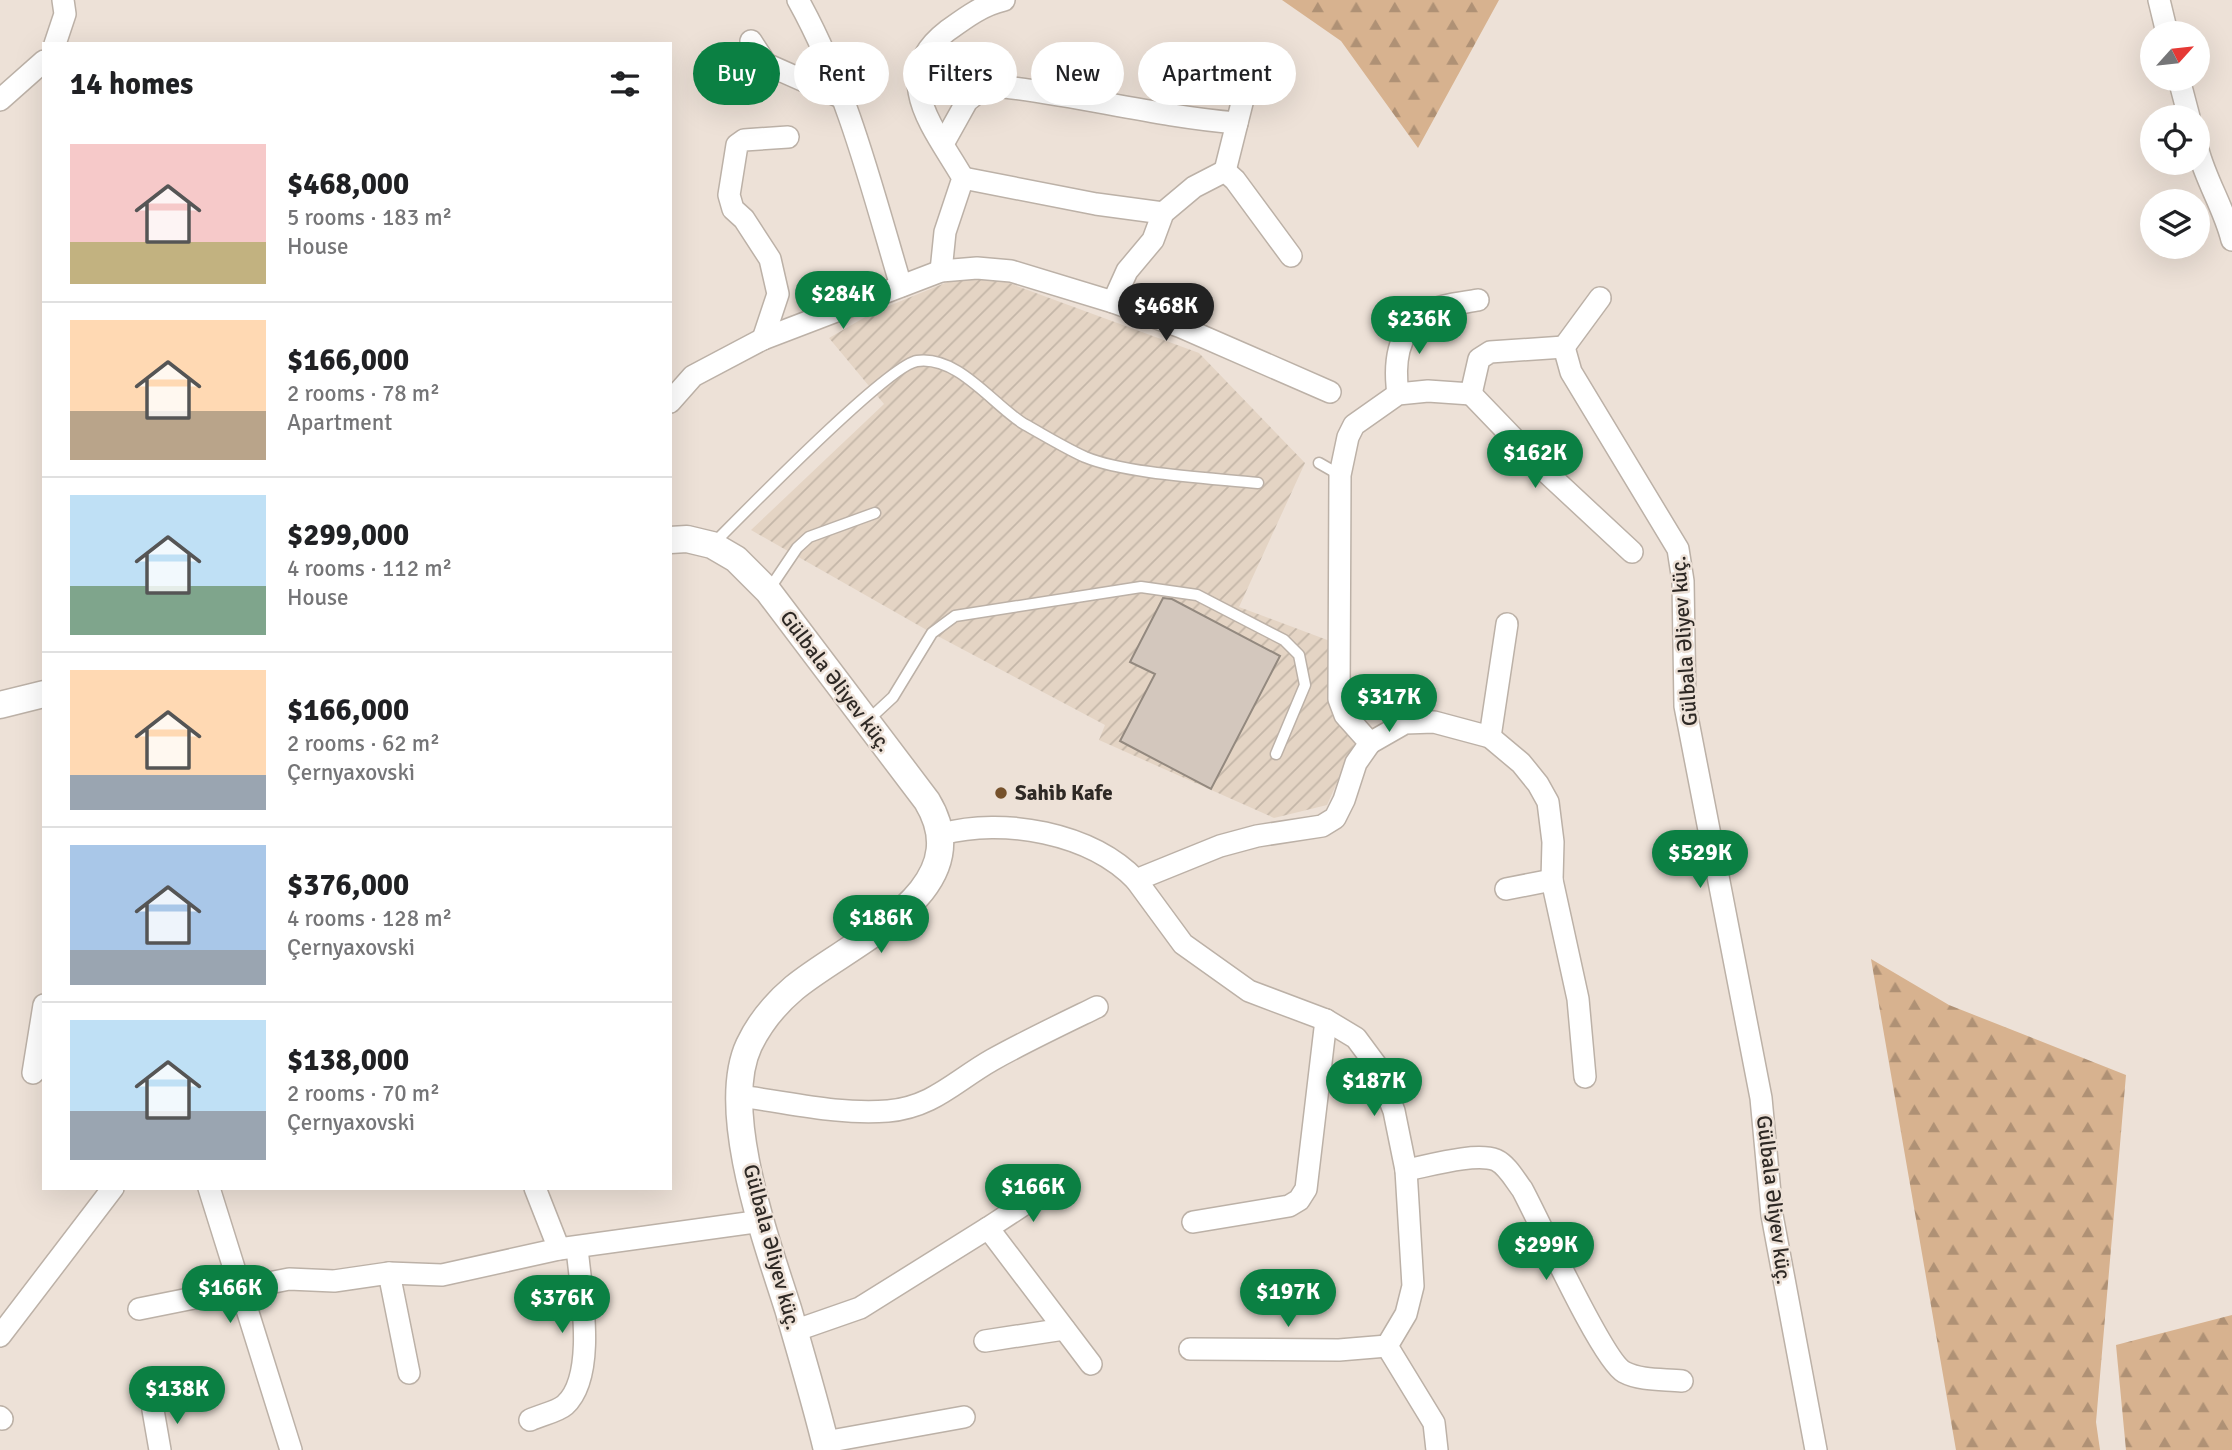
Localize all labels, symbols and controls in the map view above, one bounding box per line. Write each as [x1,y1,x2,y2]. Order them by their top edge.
north arrow [2140,21,2210,91]
map controls [2140,21,2210,259]
chip: Buy [693,42,780,105]
chip: Rent [794,42,889,105]
chip: Filters [903,42,1017,105]
chip: New [1031,42,1124,105]
chip: Apartment [1138,42,1296,105]
icon: filters [606,65,644,103]
text: 14 homes [70,66,193,103]
button: locate [2140,105,2210,175]
text: $468,000 [287,166,409,203]
icon: home [126,172,210,256]
button: layers [2140,189,2210,259]
text: 5 rooms · 183 m² [287,203,452,232]
text: House [287,232,349,261]
pin: $284K [794,272,892,331]
text: $284K [811,279,875,308]
pin: $468K [1117,284,1215,343]
text: $468K [1134,291,1198,320]
pin: $236K [1370,296,1468,356]
text: $236K [1387,304,1451,333]
text: $166,000 [287,342,409,379]
icon: home [126,348,210,432]
text: 2 rooms · 78 m² [287,379,440,408]
text: Apartment [287,408,392,437]
pin: $162K [1486,430,1584,490]
text: $162K [1503,438,1567,467]
text: $299,000 [287,517,409,554]
icon: home [126,523,210,607]
text: 4 rooms · 112 m² [287,554,452,583]
street label: Gülbala Əliyev küç. [1665,555,1703,727]
text: House [287,583,349,612]
street label: Gülbala Əliyev küç. [774,605,898,757]
pin: $317K [1340,674,1438,734]
text: $317K [1357,682,1421,711]
text: $166,000 [287,692,409,729]
icon: home [126,698,210,782]
text: 2 rooms · 62 m² [287,729,440,758]
text: Çernyaxovski [287,758,415,787]
place label: Sahib Kafe [1015,780,1113,806]
marker: Sahib Kafe [993,785,1009,801]
pin: $529K [1651,830,1749,890]
text: $529K [1668,838,1732,867]
text: $376,000 [287,867,409,904]
icon: home [126,873,210,957]
pin: $186K [832,895,930,955]
text: $186K [849,903,913,932]
text: 4 rooms · 128 m² [287,904,452,933]
text: Çernyaxovski [287,933,415,962]
text: $138,000 [287,1042,409,1079]
icon: home [126,1048,210,1132]
pin: $187K [1325,1058,1423,1118]
text: $187K [1342,1066,1406,1095]
text: 2 rooms · 70 m² [287,1079,440,1108]
text: Çernyaxovski [287,1108,415,1137]
street label: Gülbala Əliyev küç. [1751,1114,1797,1286]
street label: Gülbala Əliyev küç. [737,1161,807,1333]
pin: $166K [984,1164,1082,1224]
text: $166K [1001,1172,1065,1201]
pin: $299K [1497,1222,1595,1282]
text: $299K [1514,1230,1578,1259]
pin: $166K [181,1266,279,1325]
pin: $197K [1239,1270,1337,1329]
text: $166K [198,1273,262,1302]
pin: $376K [513,1276,611,1335]
text: $197K [1256,1277,1320,1306]
text: $376K [530,1283,594,1312]
pin: $138K [128,1366,226,1426]
text: $138K [145,1374,209,1403]

